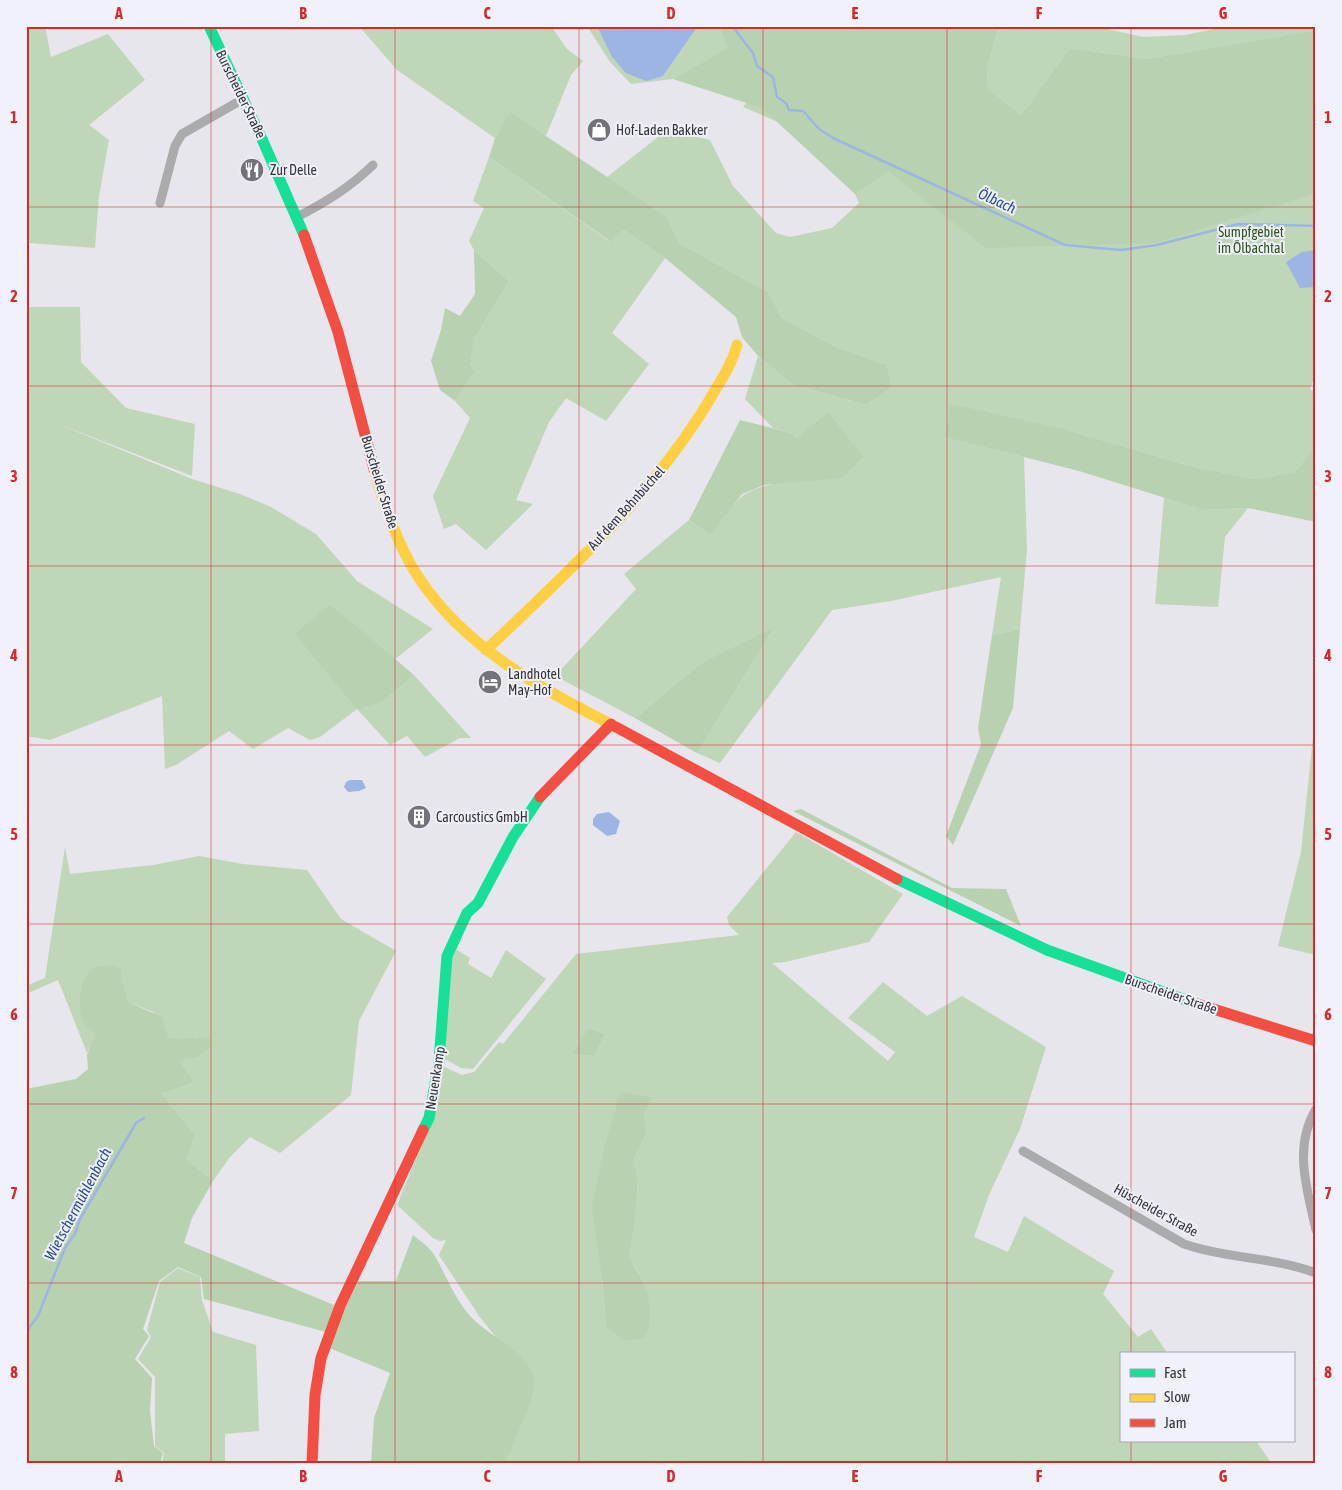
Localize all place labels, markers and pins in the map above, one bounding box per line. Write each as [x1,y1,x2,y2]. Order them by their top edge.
shop icon: Hof-Laden Bakker [586,117,612,143]
place label: Hof-Laden Bakker [616,122,708,138]
restaurant icon: Zur Delle [239,157,265,183]
place label: Zur Delle [270,162,317,178]
place label: Landhotel May-Hof [508,666,561,698]
hotel icon: Landhotel May-Hof [477,669,503,695]
building icon: Carcoustics GmbH [406,804,432,830]
place label: Carcoustics GmbH [436,809,528,825]

